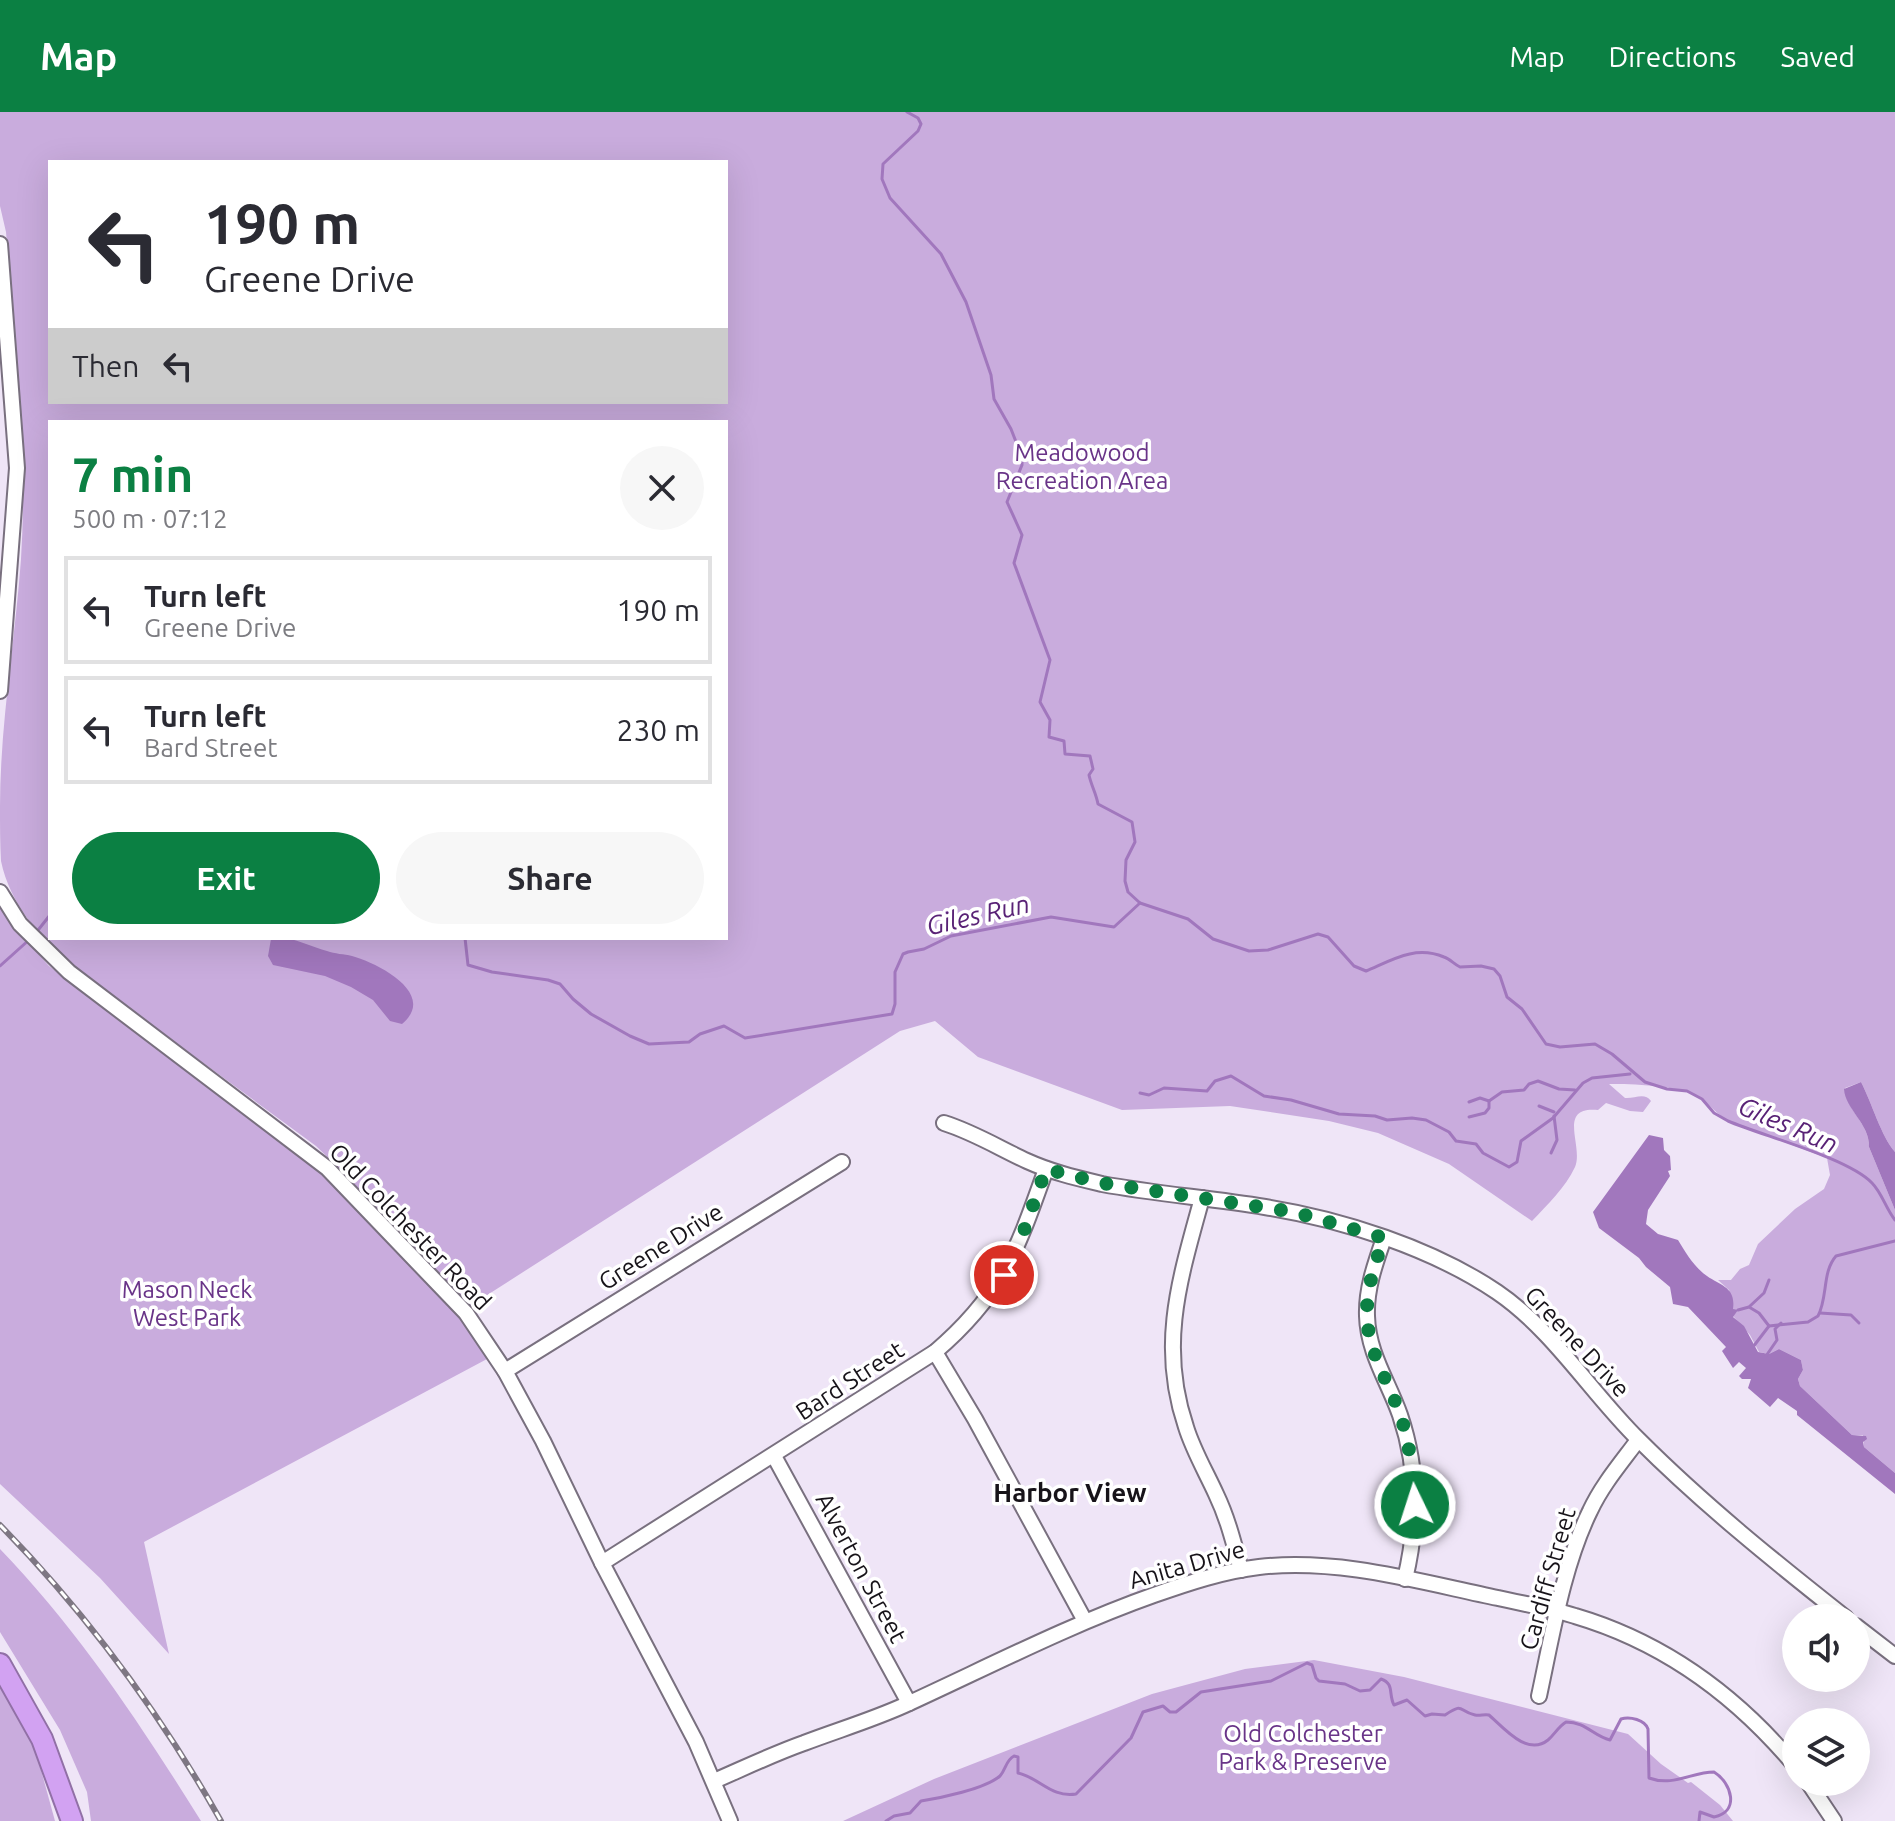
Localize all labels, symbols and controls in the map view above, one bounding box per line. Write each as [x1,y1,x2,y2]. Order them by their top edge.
text: Map [40,35,117,77]
text: Map [1509,41,1565,72]
text: Directions [1609,41,1736,72]
text: Saved [1780,41,1855,72]
icon: left [72,192,176,296]
text: 190 m [204,192,360,255]
text: Greene Drive [204,258,415,299]
icon: left [156,344,200,388]
text: Then [72,349,140,383]
park label: Meadowood Recreation Area [996,439,1168,494]
button: close [620,446,704,530]
text: 7 min [72,447,193,501]
text: 500 m · 07:12 [72,504,228,533]
text: Turn left [144,579,266,613]
icon: left [76,588,120,632]
text: 190 m [616,593,700,627]
text: Greene Drive [144,613,296,642]
text: Turn left [144,699,266,733]
icon: left [76,708,120,752]
text: 230 m [616,713,700,747]
text: Bard Street [144,733,277,762]
button: Exit [72,832,380,924]
button: Share [396,832,704,924]
water label: Giles Run [923,889,1032,940]
water label: Giles Run [1734,1091,1842,1158]
street label: Old Colchester Road [324,1138,497,1315]
street label: Greene Drive [594,1198,728,1295]
pin [970,1241,1038,1309]
icon: arrive [982,1253,1026,1297]
park label: Mason Neck West Park [122,1276,252,1331]
street label: Greene Drive [1520,1281,1635,1402]
street label: Bard Street [791,1335,909,1425]
position arrow [1373,1463,1457,1547]
district label: Harbor View [993,1478,1147,1507]
street label: Alverton Street [811,1488,912,1648]
street label: Cardiff Street [1514,1504,1581,1653]
street label: Anita Drive [1126,1535,1248,1594]
map controls [1782,1604,1870,1796]
button: sound [1782,1604,1870,1692]
button: layers [1782,1708,1870,1796]
park label: Old Colchester Park & Preserve [1218,1720,1388,1775]

